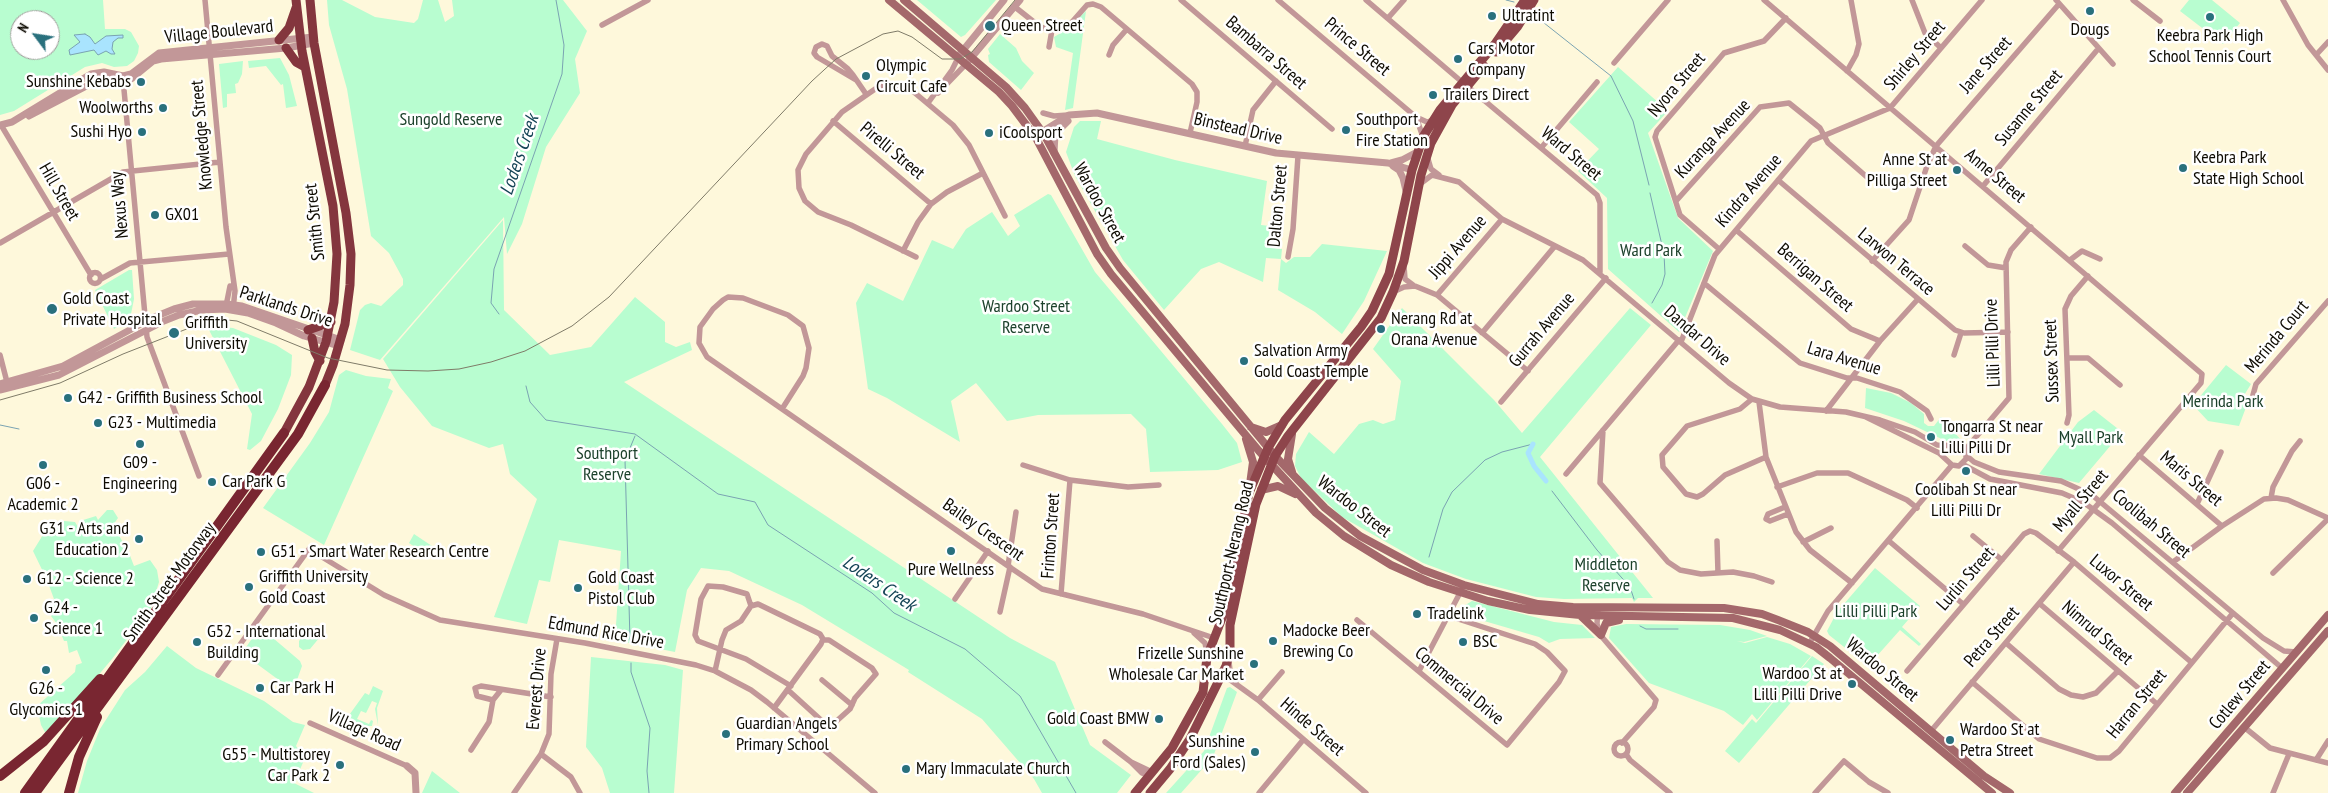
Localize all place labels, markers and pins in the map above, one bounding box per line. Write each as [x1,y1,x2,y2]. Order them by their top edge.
place label: Ultratint [1502,5,1554,27]
marker: Dougs [2084,5,2096,17]
marker: Ultratint [1486,10,1498,22]
marker: Keebra Park High School Tennis Court [2204,11,2216,23]
place label: Queen Street [1001,15,1082,37]
marker: Queen Street [983,19,997,33]
place label: Dougs [2071,19,2109,41]
place label: Keebra Park High School Tennis Court [2149,25,2271,68]
place label: Cars Motor Company [1468,38,1535,80]
marker: Cars Motor Company [1452,53,1464,65]
place label: Olympic Circuit Cafe [876,55,947,98]
marker: Olympic Circuit Cafe [860,70,872,82]
place label: Sunshine Kebabs [26,71,131,93]
marker: Sunshine Kebabs [135,76,147,88]
place label: Trailers Direct [1443,84,1529,106]
marker: Trailers Direct [1427,89,1439,101]
place label: Woolworths [79,97,153,119]
marker: Woolworths [157,102,169,114]
place label: Southport Fire Station [1356,109,1428,152]
place label: Sushi Hyo [71,121,132,143]
place label: iCoolsport [999,122,1062,144]
marker: Southport Fire Station [1340,124,1352,136]
marker: Sushi Hyo [136,126,148,138]
marker: iCoolsport [983,127,995,139]
place label: Keebra Park State High School [2193,147,2304,190]
place label: Anne St at Pilliga Street [1867,149,1947,192]
marker: Keebra Park State High School [2177,162,2189,174]
marker: Anne St at Pilliga Street [1951,164,1963,176]
place label: GX01 [165,204,199,226]
marker: GX01 [149,209,161,221]
place label: Gold Coast Private Hospital [63,288,161,330]
marker: Gold Coast Private Hospital [45,302,59,316]
place label: Nerang Rd at Orana Avenue [1391,308,1477,350]
place label: Griffith University [185,312,247,354]
marker: Nerang Rd at Orana Avenue [1375,323,1387,335]
marker: Griffith University [167,326,181,340]
place label: Salvation Army Gold Coast Temple [1254,340,1369,382]
marker: Salvation Army Gold Coast Temple [1238,355,1250,367]
place label: G42 - Griffith Business School [78,387,262,409]
marker: G42 - Griffith Business School [62,392,74,404]
place label: G23 - Multimedia [108,412,216,434]
place label: Tongarra St near Lilli Pilli Dr [1941,416,2043,458]
marker: G23 - Multimedia [92,417,104,429]
marker: Tongarra St near Lilli Pilli Dr [1925,431,1937,443]
marker: G09 - Engineering [134,438,146,450]
place label: G09 - Engineering [103,452,177,494]
marker: G06 - Academic 2 [37,459,49,471]
marker: Coolibah St near Lilli Pilli Dr [1960,465,1972,477]
place label: Car Park G [222,471,285,493]
place label: G06 - Academic 2 [7,473,79,516]
marker: Car Park G [206,476,218,488]
place label: Coolibah St near Lilli Pilli Dr [1915,479,2017,522]
place label: G31 - Arts and Education 2 [39,518,129,560]
marker: G31 - Arts and Education 2 [133,533,145,545]
place label: G51 - Smart Water Research Centre [271,541,489,563]
marker: Pure Wellness [945,545,957,557]
marker: G51 - Smart Water Research Centre [255,546,267,558]
place label: Pure Wellness [908,559,994,581]
place label: Griffith University Gold Coast [259,566,368,608]
place label: Gold Coast Pistol Club [588,567,655,610]
place label: G12 - Science 2 [37,568,134,590]
marker: G12 - Science 2 [21,573,33,585]
marker: Griffith University Gold Coast [243,581,255,593]
marker: Gold Coast Pistol Club [572,582,584,594]
place label: G24 - Science 1 [44,597,103,640]
place label: Tradelink [1427,603,1484,625]
marker: Tradelink [1411,608,1423,620]
marker: G24 - Science 1 [28,612,40,624]
place label: Madocke Beer Brewing Co [1283,620,1370,662]
place label: G52 - International Building [207,621,325,664]
place label: BSC [1473,631,1497,653]
marker: Madocke Beer Brewing Co [1267,635,1279,647]
marker: G52 - International Building [191,636,203,648]
marker: BSC [1457,636,1469,648]
place label: Frizelle Sunshine Wholesale Car Market [1109,643,1244,686]
marker: Frizelle Sunshine Wholesale Car Market [1248,658,1260,670]
place label: Wardoo St at Lilli Pilli Drive [1754,663,1842,706]
marker: G26 - Glycomics 1 [40,664,52,676]
place label: Car Park H [270,677,334,699]
place label: G26 - Glycomics 1 [9,678,83,721]
marker: Wardoo St at Lilli Pilli Drive [1846,678,1858,690]
marker: Car Park H [254,682,266,694]
place label: Gold Coast BMW [1047,708,1149,730]
place label: Guardian Angels Primary School [736,713,837,756]
marker: Gold Coast BMW [1153,713,1165,725]
place label: Wardoo St at Petra Street [1960,719,2039,762]
marker: Guardian Angels Primary School [720,728,732,740]
place label: Sunshine Ford (Sales) [1172,731,1245,774]
marker: Wardoo St at Petra Street [1944,734,1956,746]
place label: G55 - Multistorey Car Park 2 [222,744,330,786]
marker: Sunshine Ford (Sales) [1249,746,1261,758]
place label: Mary Immaculate Church [916,758,1070,780]
marker: G55 - Multistorey Car Park 2 [334,759,346,771]
marker: Mary Immaculate Church [900,763,912,775]

